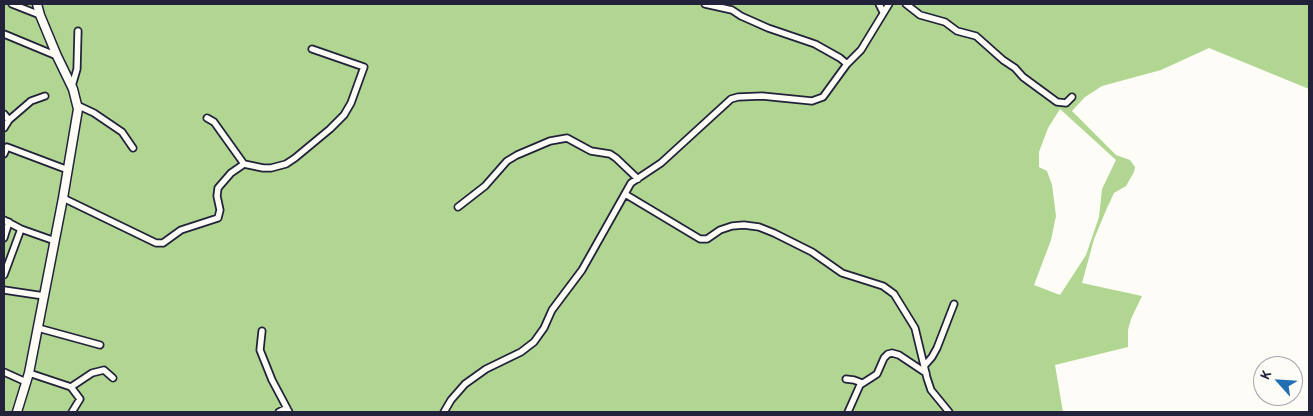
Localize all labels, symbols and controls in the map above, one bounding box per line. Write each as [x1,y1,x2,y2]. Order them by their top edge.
north arrow [1253,356,1303,406]
text: K [1255,367,1275,382]

